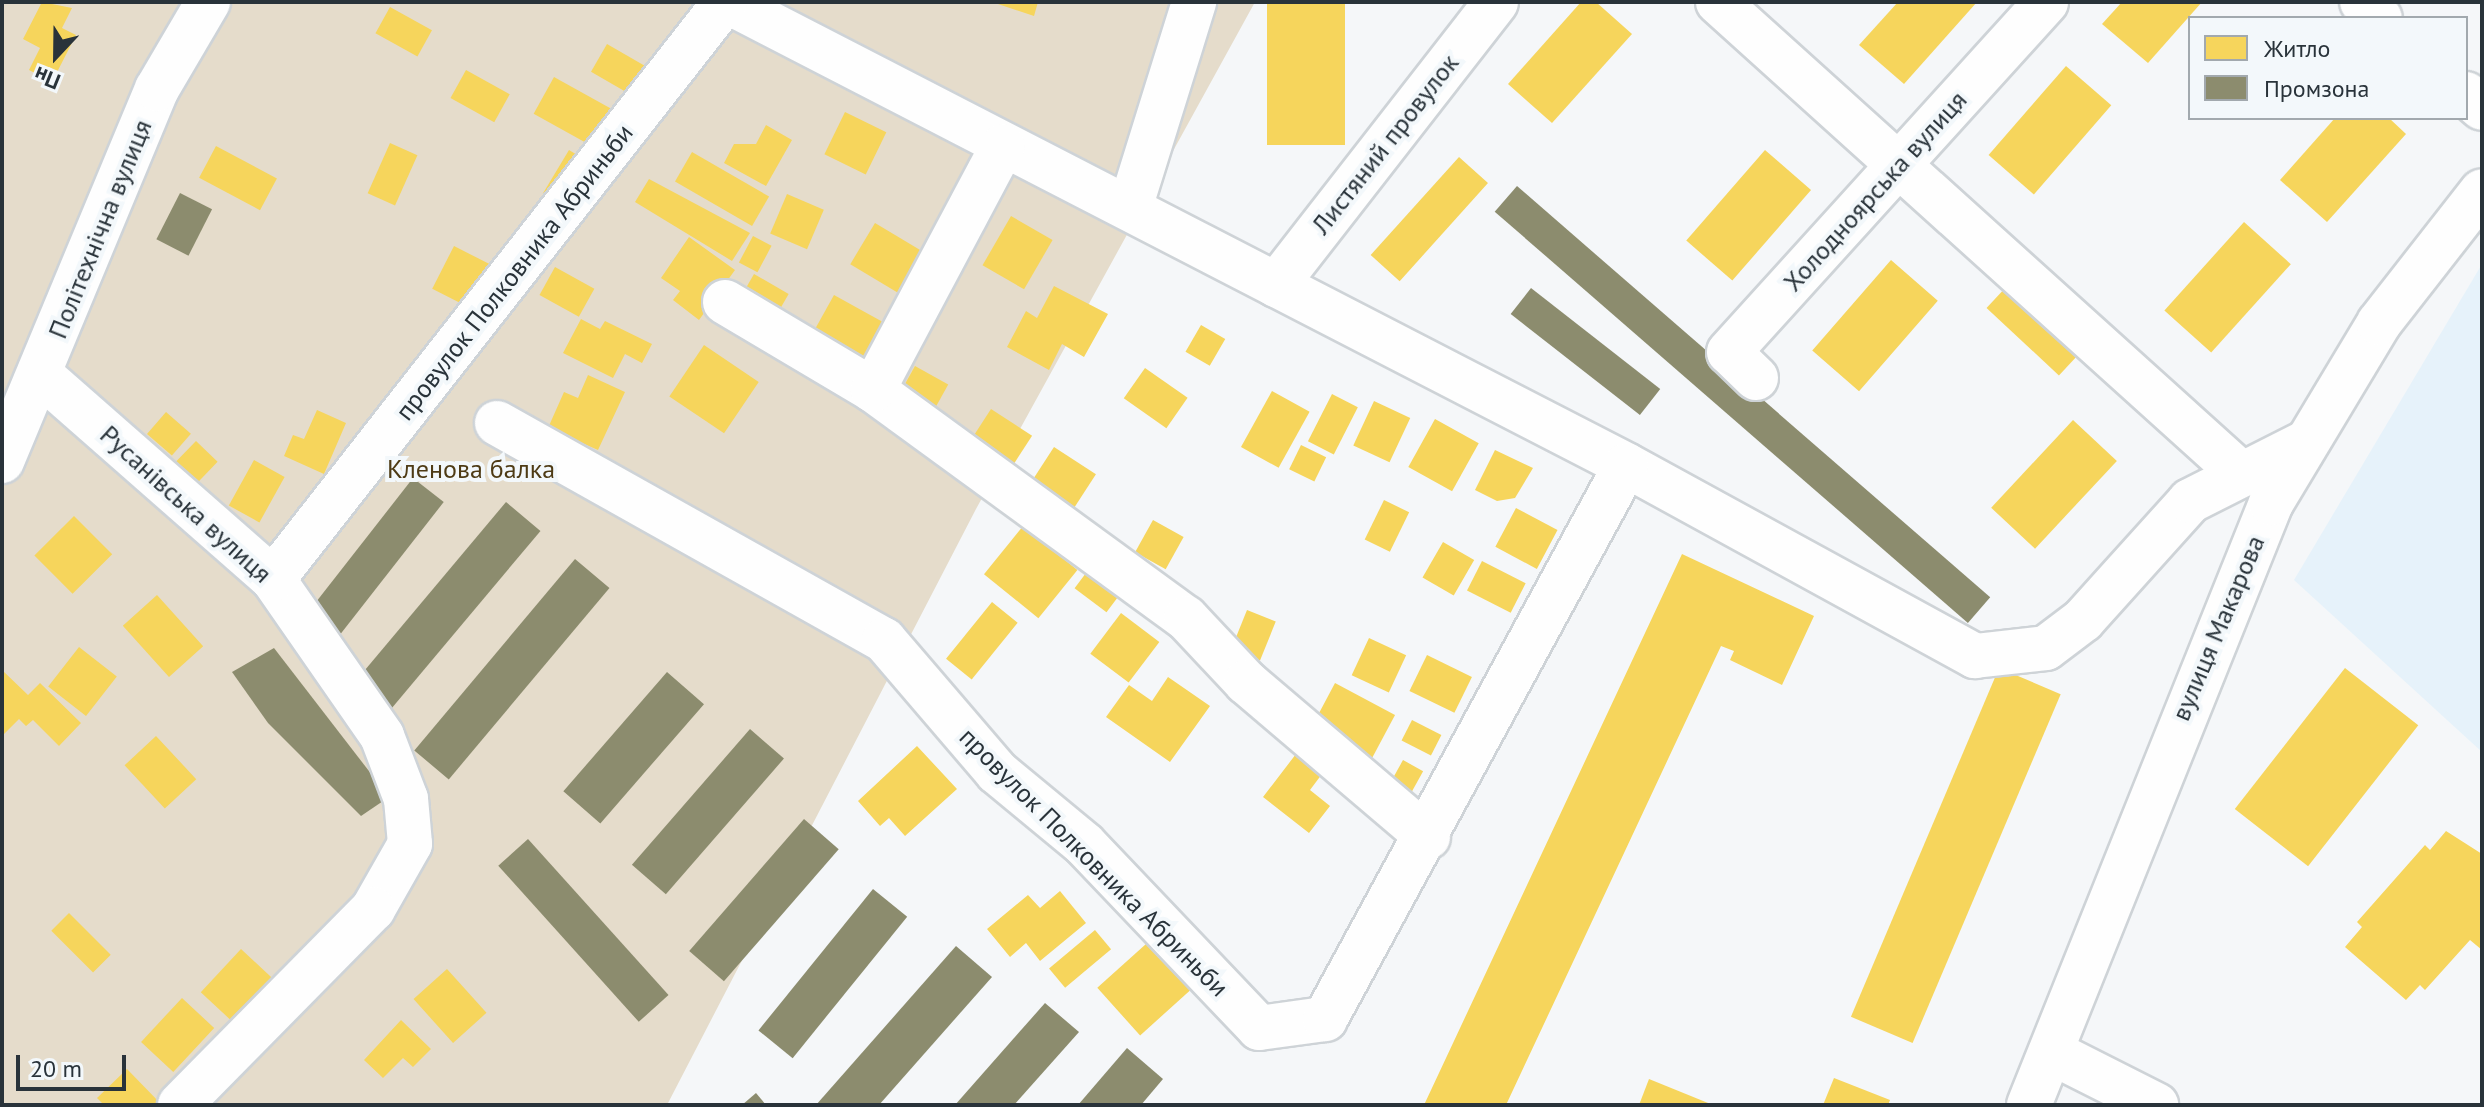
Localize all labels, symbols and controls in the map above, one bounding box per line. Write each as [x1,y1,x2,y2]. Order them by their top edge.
north arrow [16,16,96,96]
legend [2188,16,2468,120]
text: Житло [2264,33,2330,64]
street label: Листяний провулок [1305,48,1465,240]
text: Пн [30,60,64,96]
text: Промзона [2264,73,2369,104]
street label: Холодноярська вулиця [1777,84,1973,298]
street label: Політехнічна вулиця [42,115,158,343]
street label: провулок Полковника Абриньби [388,117,640,427]
street label: Русанівська вулиця [94,419,278,589]
park label: Кленова балка [387,453,555,485]
street label: вулиця Макарова [2165,531,2271,725]
street label: провулок Полковника Абриньби [953,721,1235,1003]
scale bar [20,1039,130,1089]
text: 20 m [30,1053,82,1084]

